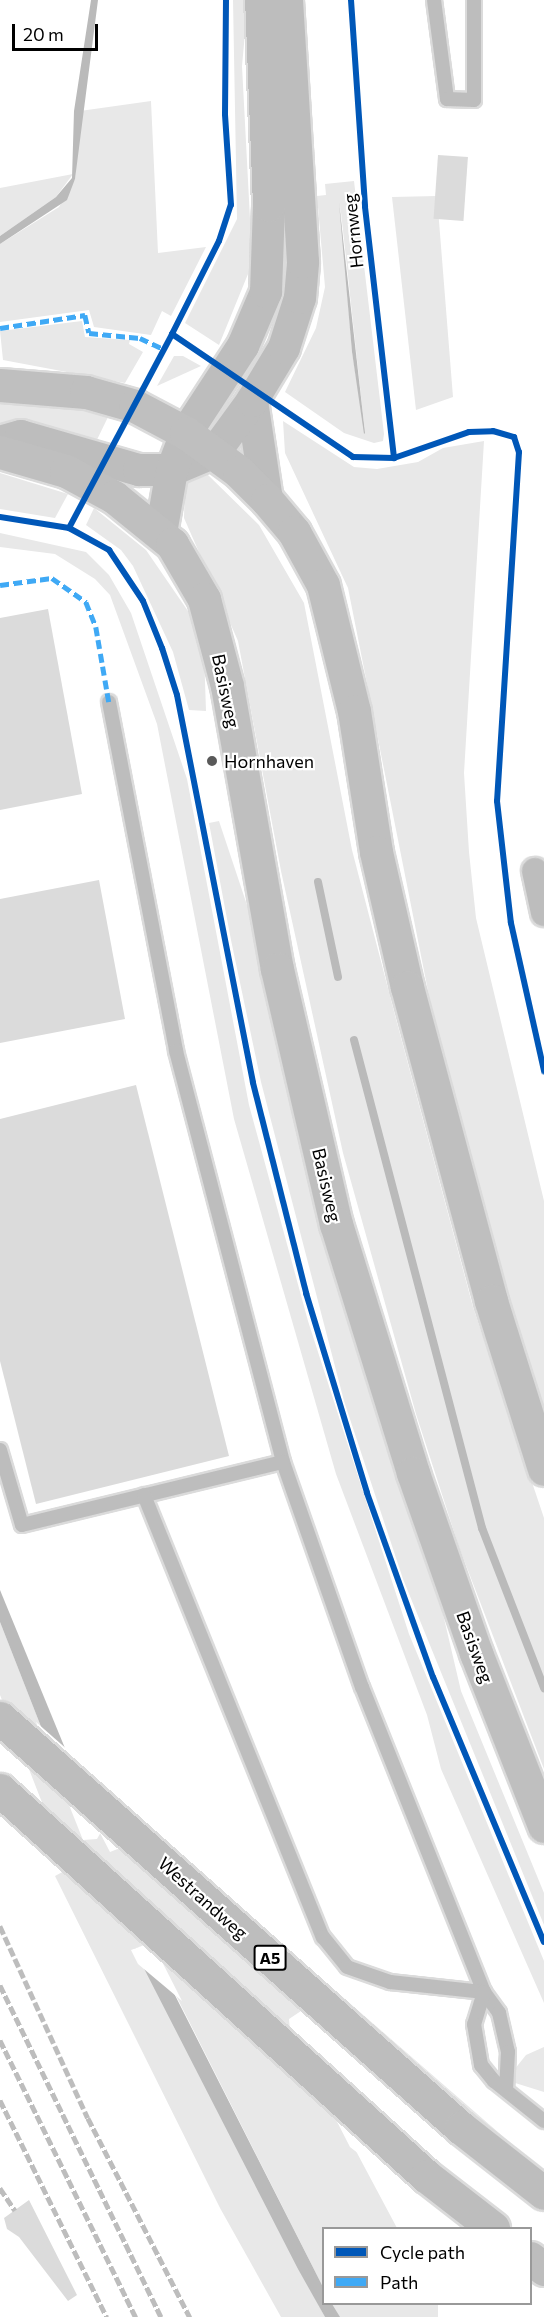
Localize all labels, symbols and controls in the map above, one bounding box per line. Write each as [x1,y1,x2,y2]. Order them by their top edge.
scale bar [15,12,100,50]
text: 20 m [23,23,64,45]
street label: Hornweg [338,193,368,269]
street label: Basisweg [208,652,244,730]
place label: Hornhaven [224,750,314,772]
marker: Hornhaven [205,754,219,768]
street label: Basisweg [308,1146,346,1224]
street label: Basisweg [452,1608,498,1686]
street label: Westrandweg [154,1852,252,1944]
road number: A5 [254,1945,286,1971]
legend [322,2227,532,2305]
text: Cycle path [380,2241,465,2263]
text: Path [380,2271,418,2293]

